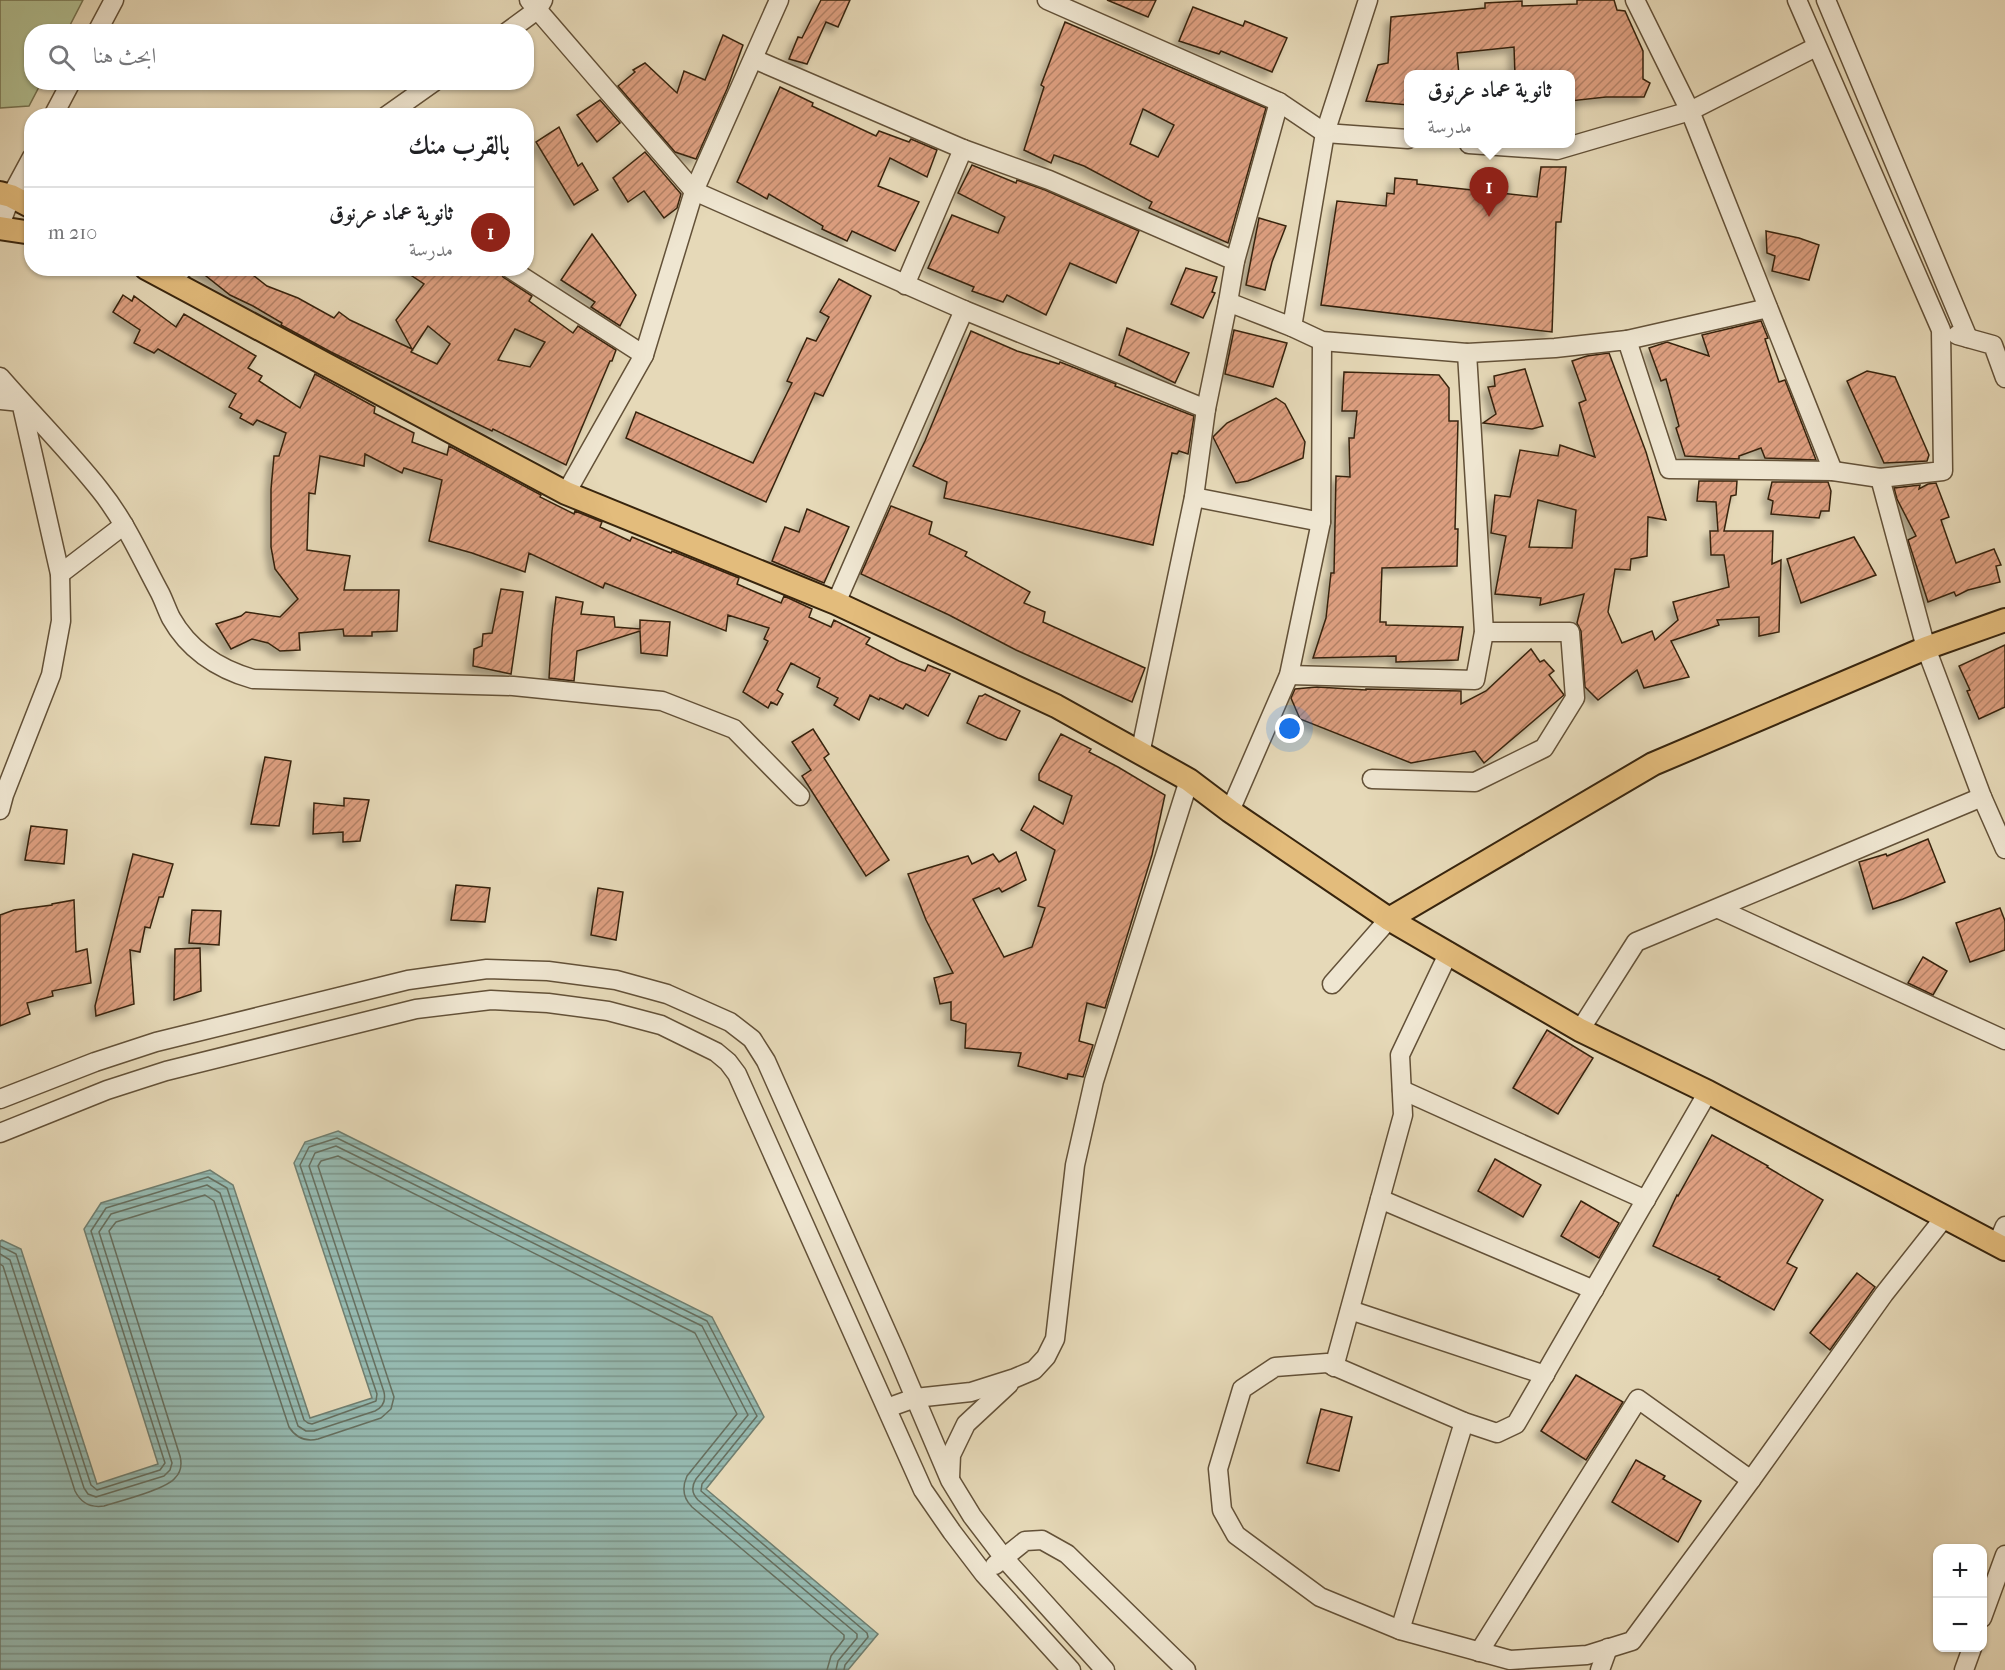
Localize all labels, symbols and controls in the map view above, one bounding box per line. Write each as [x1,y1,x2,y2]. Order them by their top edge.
search box [24,24,534,90]
icon: search [45,41,78,74]
text: ابحث هنا [93,43,156,69]
popup [1404,70,1575,148]
text: ثانوية عماد عرنوق [1428,77,1551,103]
text: مدرسة [1428,115,1472,138]
text: بالقرب منك [408,130,510,161]
pin: 1 [1470,168,1508,217]
text: ثانوية عماد عرنوق [329,200,453,226]
text: 210 m [48,221,97,244]
text: 1 [487,221,494,244]
text: مدرسة [409,238,453,261]
your location [1275,714,1304,743]
map controls [1933,1544,1987,1652]
button: + [1933,1544,1987,1598]
button: − [1933,1598,1987,1652]

